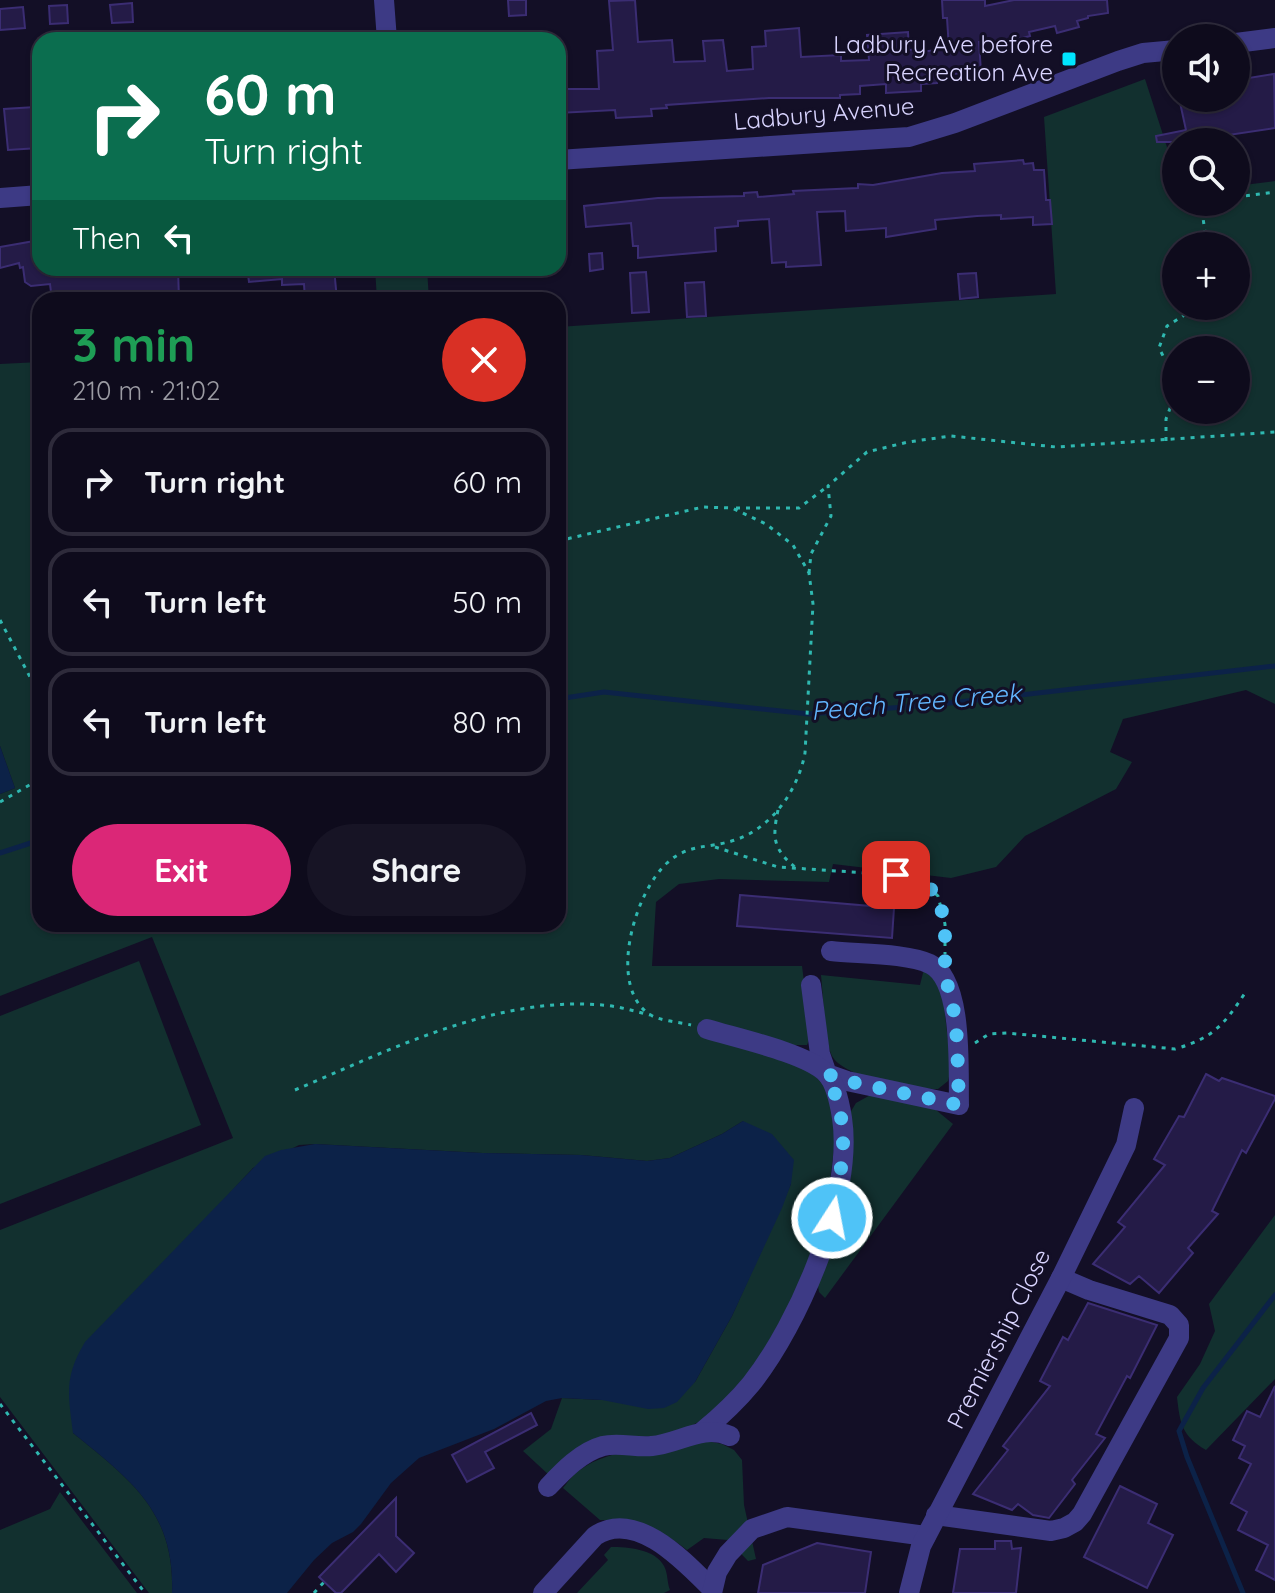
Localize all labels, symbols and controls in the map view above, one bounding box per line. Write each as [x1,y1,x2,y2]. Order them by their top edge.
map controls [1162,24,1250,424]
button: sound [1162,24,1250,112]
place label: Ladbury Ave before Recreation Ave [833,29,1053,87]
marker: Ladbury Ave before Recreation Ave [1060,50,1078,68]
text: 60 m [204,59,337,129]
icon: right [72,64,176,168]
street label: Ladbury Avenue [732,90,916,136]
text: Turn right [204,128,363,173]
button: search [1162,128,1250,216]
icon: left [157,216,201,260]
text: Then [72,219,141,257]
button: + [1162,232,1250,320]
text: 3 min [72,314,195,374]
button: close [442,318,526,402]
button: − [1162,336,1250,424]
text: 210 m · 21:02 [72,374,220,407]
icon: right [76,460,120,504]
text: Turn right [144,463,285,501]
text: 60 m [452,463,522,501]
icon: left [76,580,120,624]
text: Turn left [144,583,267,621]
text: 50 m [452,583,522,621]
water label: Peach Tree Creek [809,676,1025,727]
icon: left [76,700,120,744]
text: Turn left [144,703,267,741]
text: 80 m [452,703,522,741]
button: Exit [72,824,291,916]
button: Share [307,824,526,916]
pin [862,841,930,909]
icon: arrive [874,853,918,897]
position arrow [790,1176,874,1260]
street label: Premiership Close [940,1244,1056,1433]

